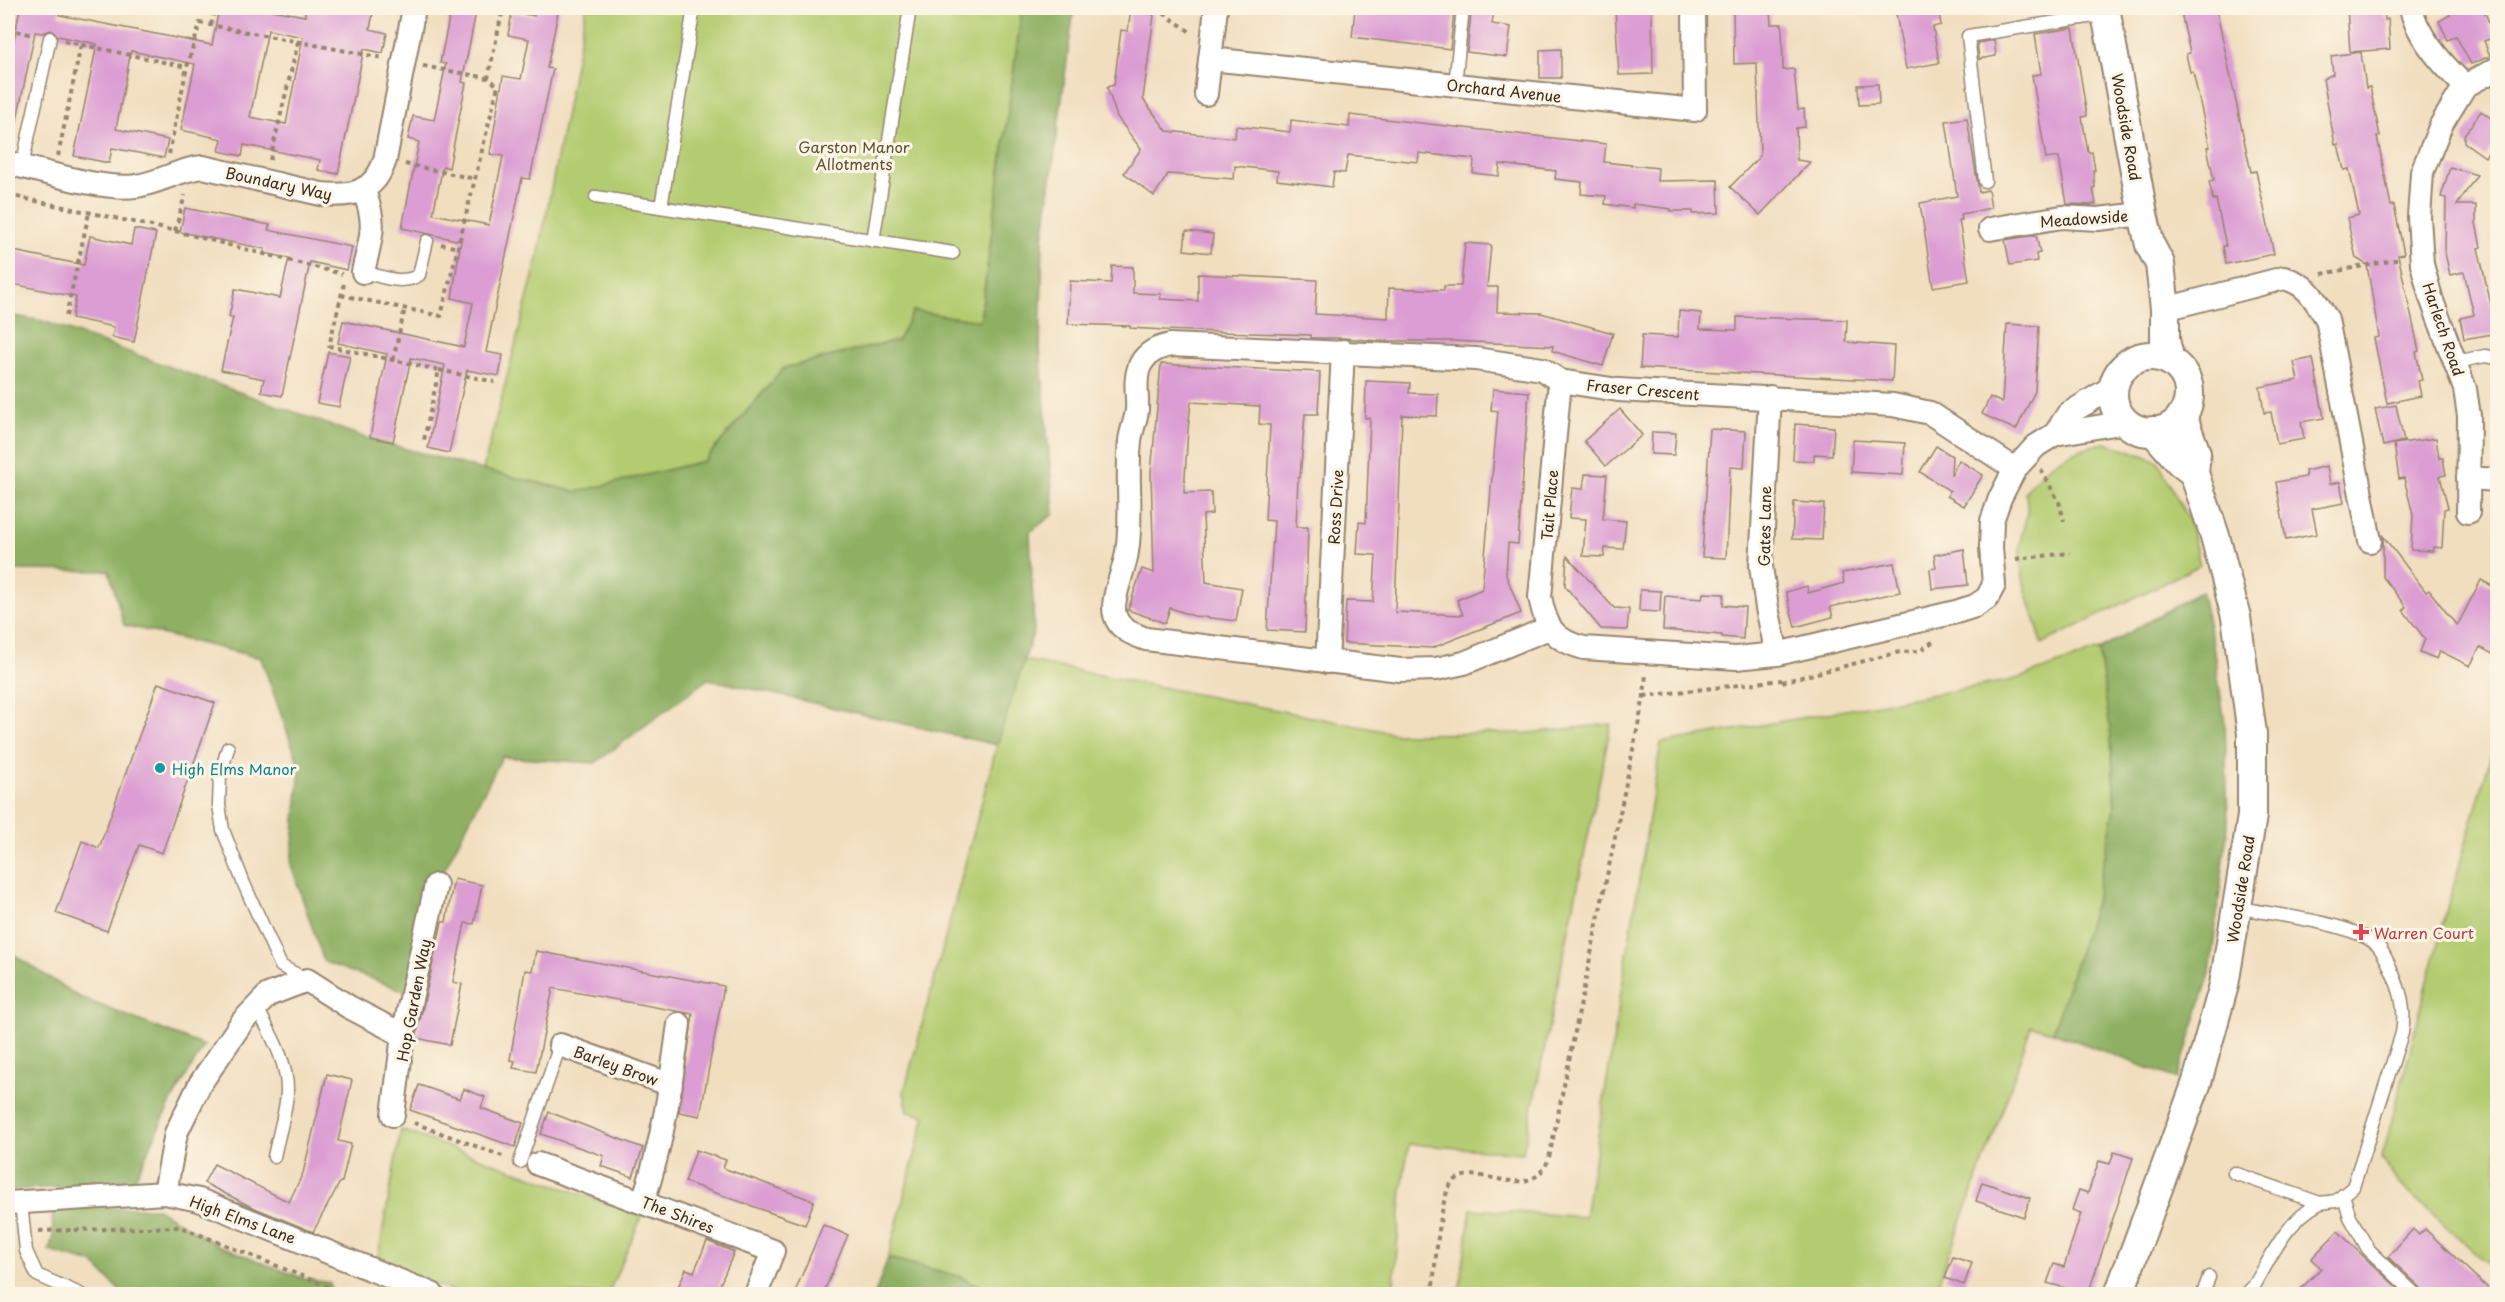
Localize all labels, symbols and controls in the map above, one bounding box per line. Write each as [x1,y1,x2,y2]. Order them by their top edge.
street label: Woodside Road [2106,71,2148,183]
street label: Orchard Avenue [1445,73,1563,107]
park label: Garston Manor Allotments [798,135,910,175]
street label: Boundary Way [223,160,335,206]
street label: Meadowside [2039,203,2129,233]
street label: Harlech Road [2417,279,2471,379]
street label: Fraser Crescent [1586,373,1700,405]
street label: Ross Drive [1322,469,1348,545]
street label: Tait Place [1534,469,1564,541]
street label: Gates Lane [1752,485,1776,567]
place label: High Elms Manor [172,757,297,780]
marker: High Elms Manor [153,761,167,775]
street label: Woodside Road [2220,833,2260,945]
place label: Warren Court [2374,921,2474,944]
marker: Warren Court [2352,923,2370,941]
street label: Hop Garden Way [390,937,436,1063]
street label: Barley Brow [570,1039,662,1091]
street label: High Elms Lane [187,1189,299,1249]
street label: The Shires [638,1190,718,1238]

